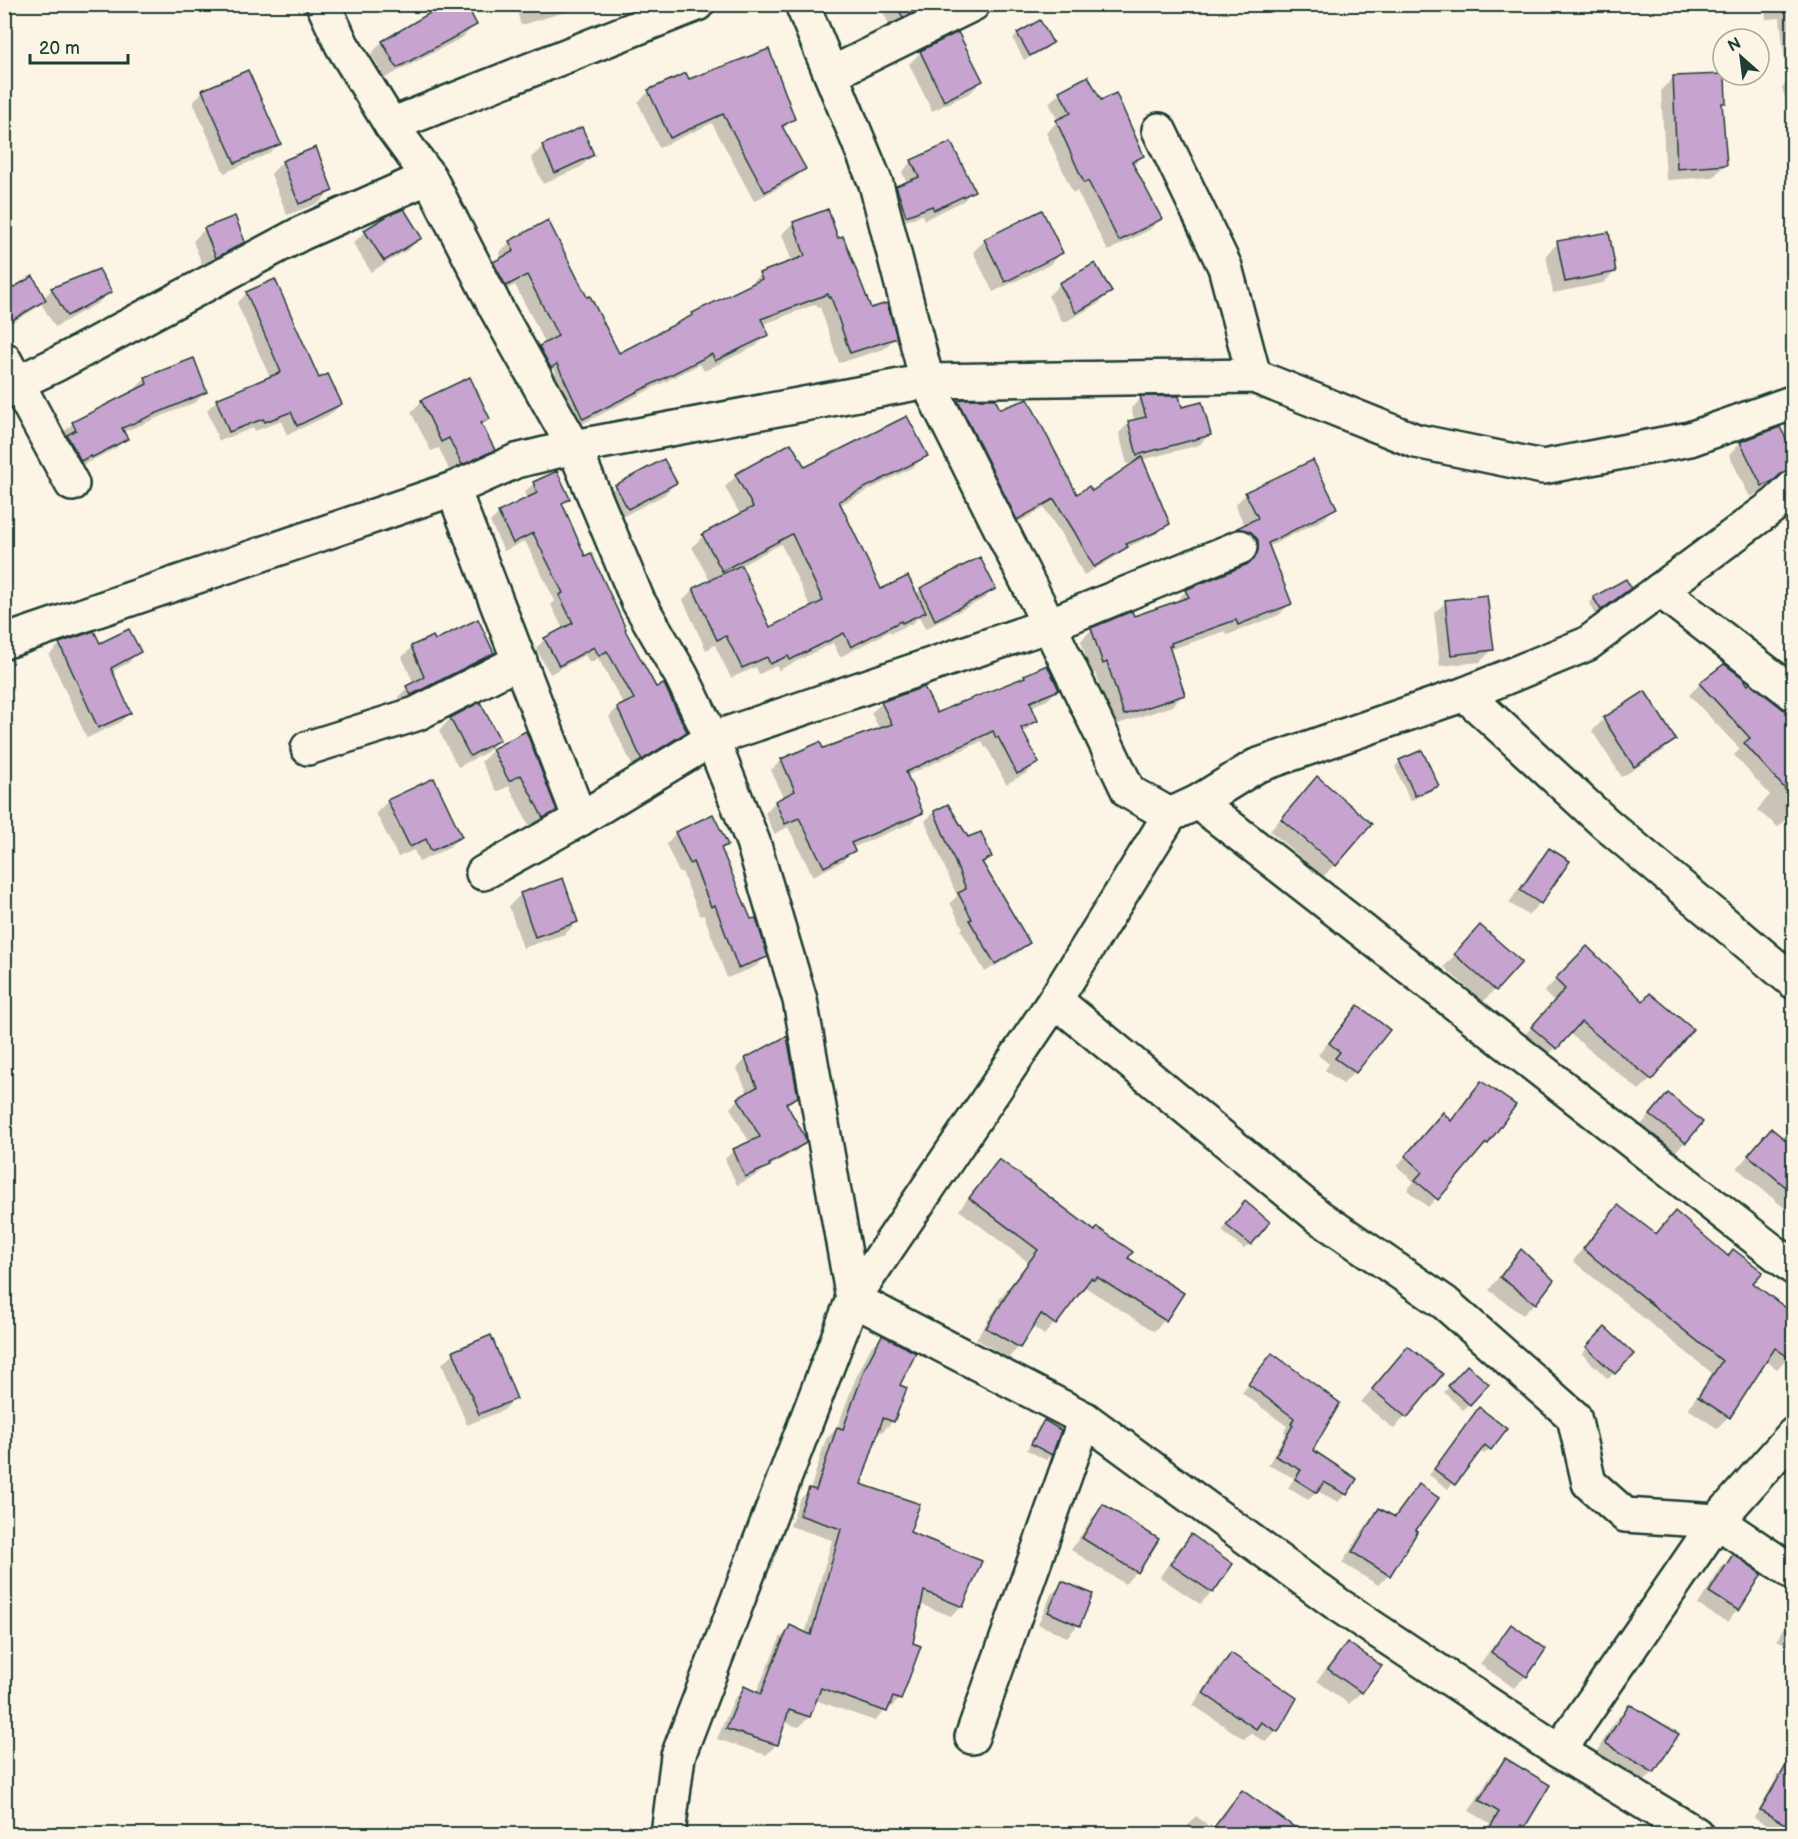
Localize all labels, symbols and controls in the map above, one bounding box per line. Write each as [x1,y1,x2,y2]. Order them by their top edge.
scale bar [30,27,128,65]
north arrow [1711,27,1771,87]
text: N [1725,34,1744,56]
text: 20 m [39,38,80,59]

